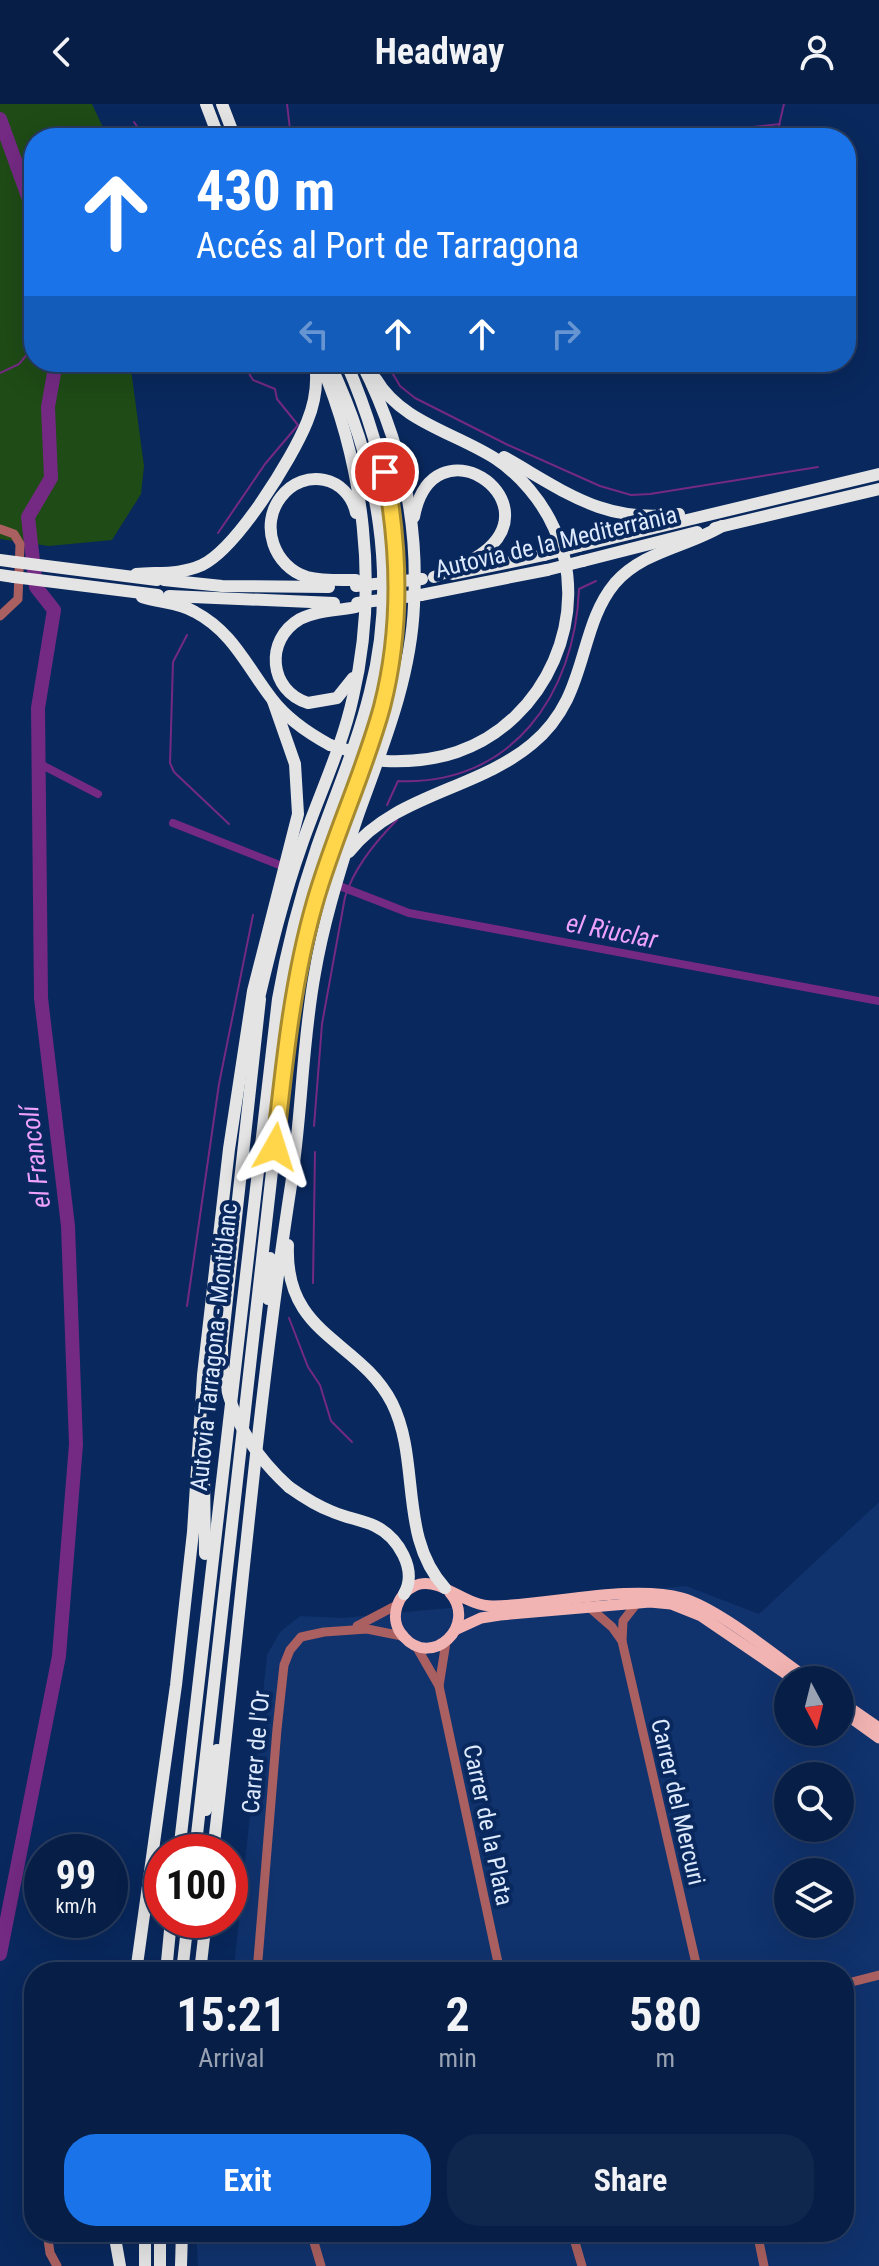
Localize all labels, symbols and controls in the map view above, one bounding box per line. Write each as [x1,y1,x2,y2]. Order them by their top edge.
icon: back [40,30,84,74]
icon: person [795,30,839,74]
text: Headway [375,31,504,73]
text: 430 m [196,158,335,224]
icon: ahead [64,160,168,264]
text: Accés al Port de Tarragona [196,225,579,267]
icon: left [292,312,336,356]
icon: ahead [376,312,420,356]
icon: ahead [460,312,504,356]
icon: right [544,312,588,356]
pin [351,438,419,506]
icon: arrive [363,450,407,494]
street label: Autovia de la Mediterrània [432,501,680,583]
water label: el Riuclar [564,907,661,955]
water label: el Francolí [13,1101,56,1210]
position arrow [233,1105,317,1189]
street label: Autovia Tarragona - Montblanc [185,1202,243,1492]
north arrow [774,1666,854,1746]
map controls [774,1666,854,1938]
street label: Carrer de l'Or [237,1689,275,1815]
street label: Carrer del Mercuri [645,1716,711,1888]
street label: Carrer de la Plata [457,1742,519,1908]
button: search [774,1762,854,1842]
speed limit sign: 100 [144,1834,248,1938]
text: 99 [56,1852,96,1899]
button: layers [774,1858,854,1938]
text: km/h [55,1894,97,1918]
text: 15:21 [176,1986,286,2043]
text: 2 [446,1986,470,2043]
text: 580 [629,1986,702,2043]
text: Arrival [198,2043,264,2073]
text: min [439,2043,477,2073]
text: m [656,2043,675,2073]
button: Exit [64,2134,431,2226]
button: Share [447,2134,814,2226]

